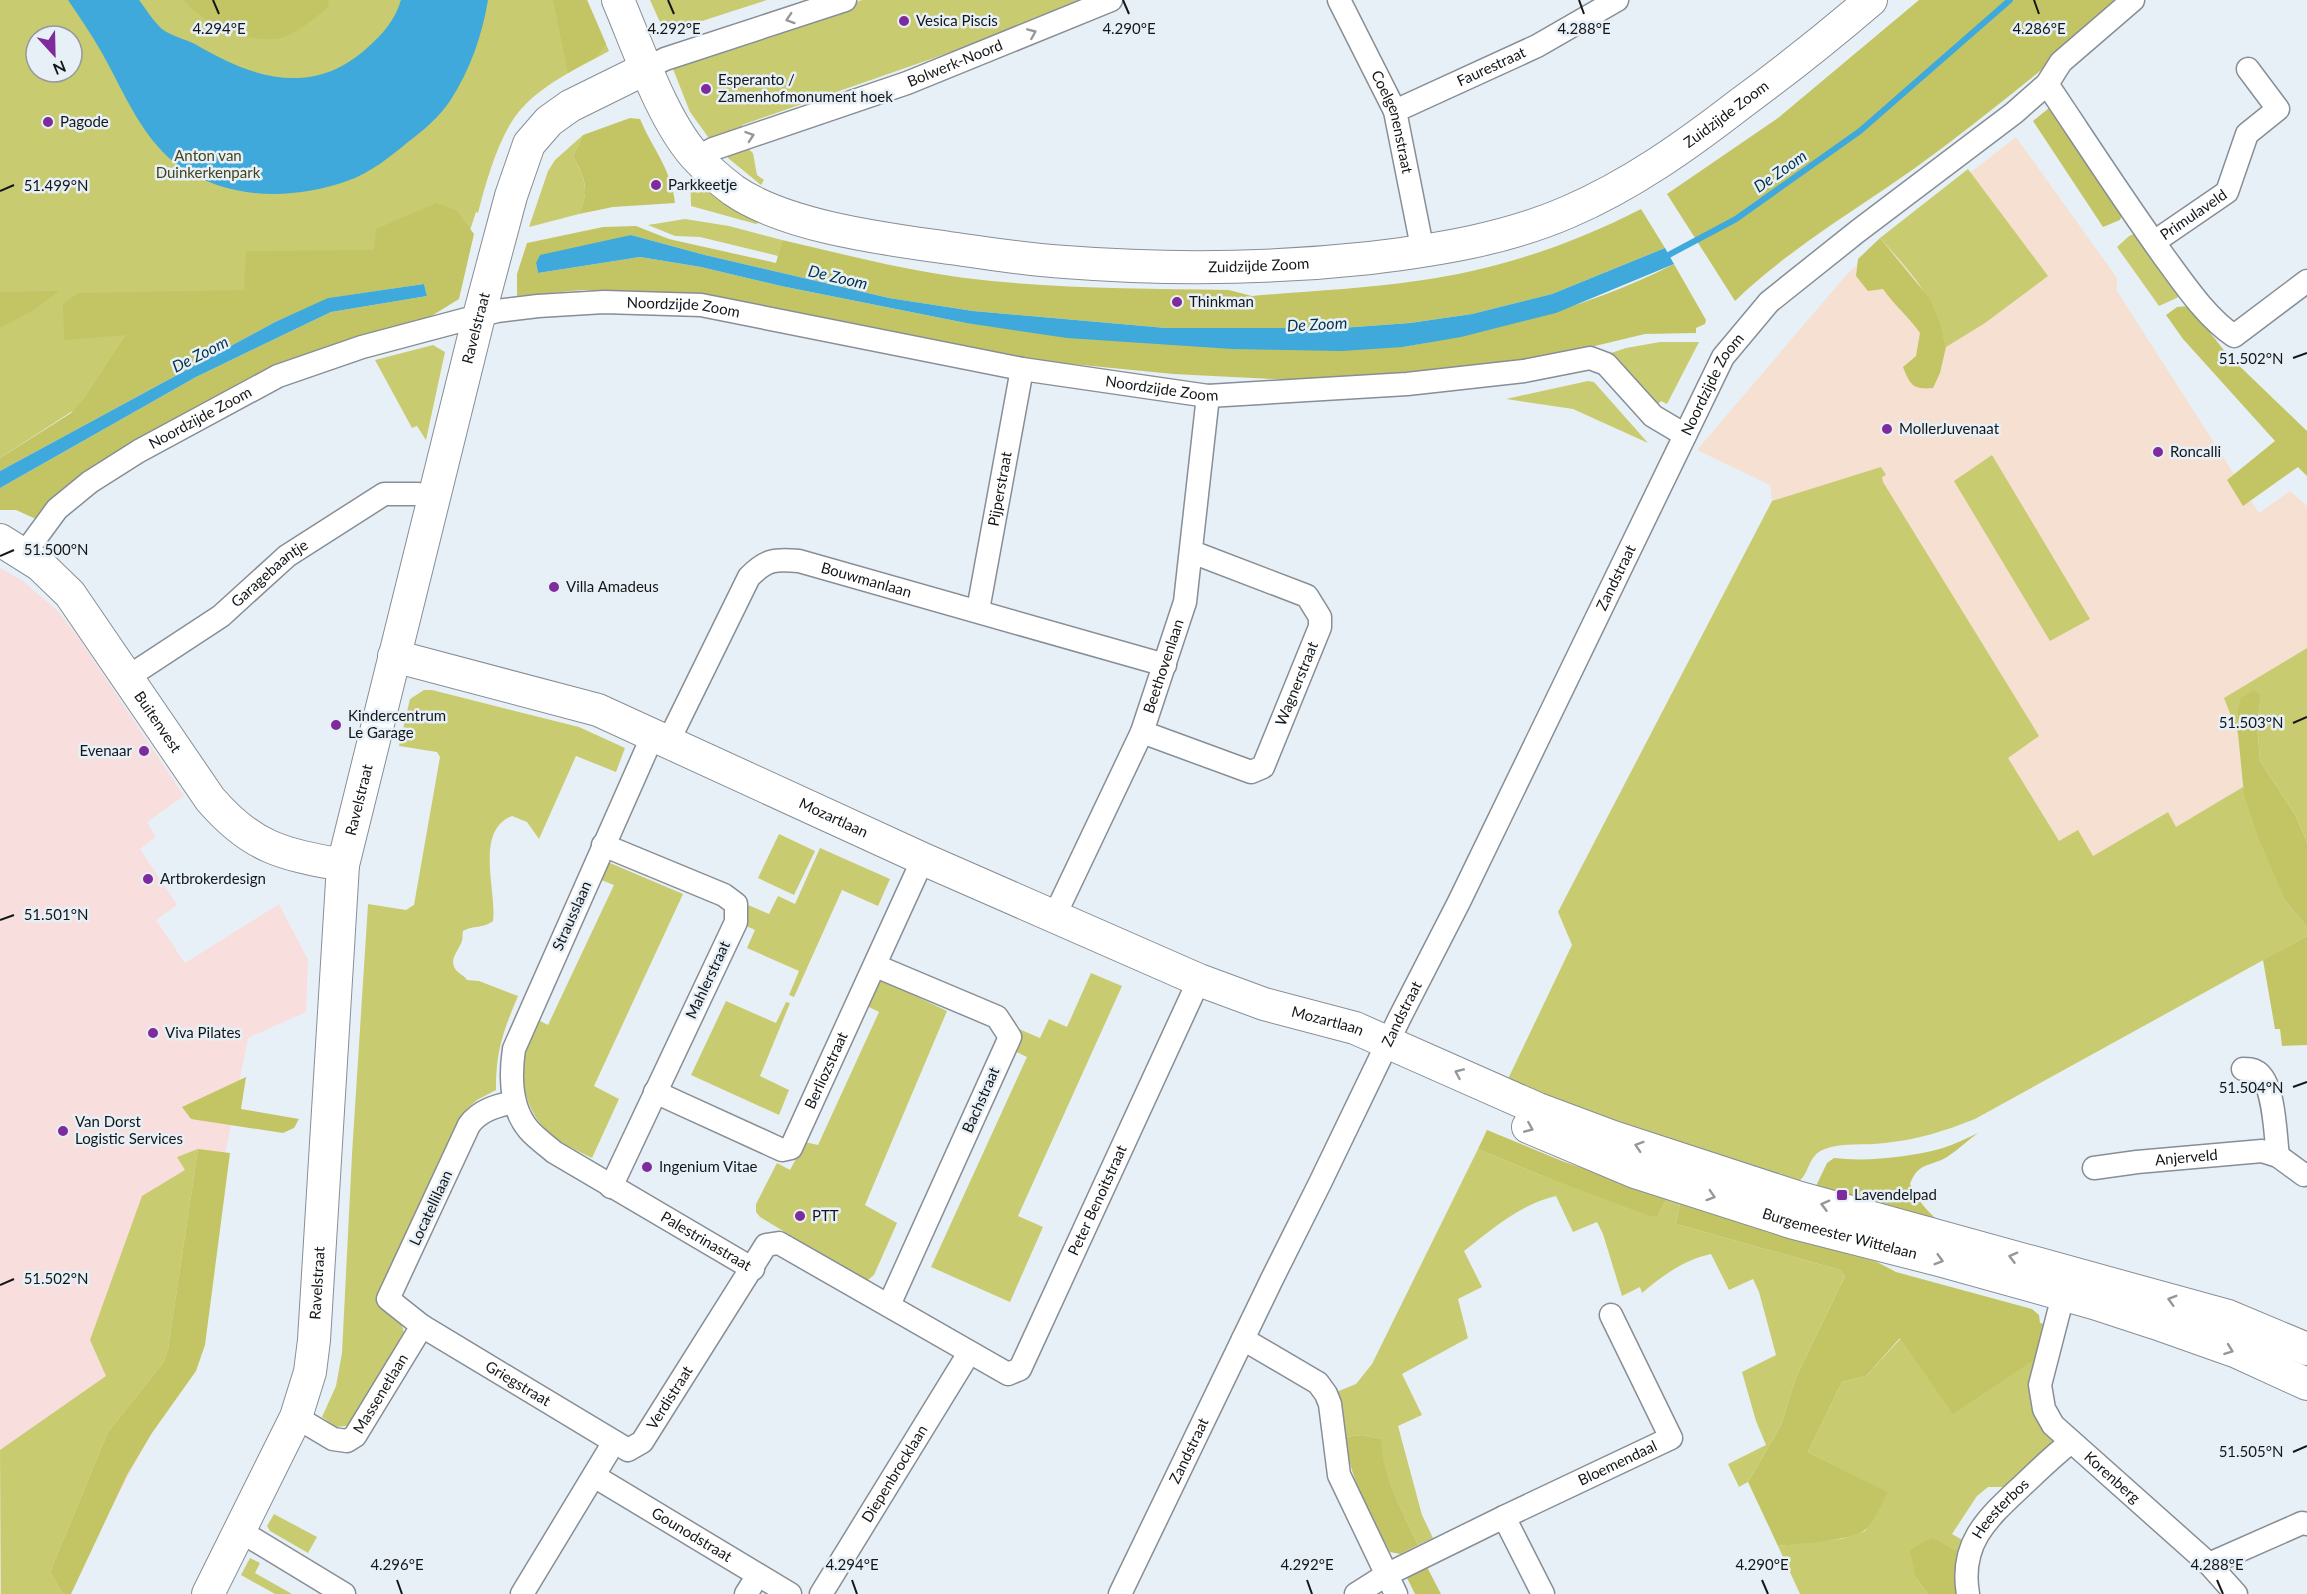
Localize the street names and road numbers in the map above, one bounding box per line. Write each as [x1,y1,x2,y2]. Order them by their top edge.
street label: Bolwerk-Noord [904,35,1005,90]
street label: Faurestraat [1454,42,1529,90]
street label: Coelgenenstraat [1368,67,1417,175]
street label: Zuidzijde Zoom [1680,76,1772,151]
street label: Primulaveld [2156,185,2230,243]
street label: Zuidzijde Zoom [1208,253,1310,275]
street label: Ravelstraat [457,290,493,366]
street label: Noordzijde Zoom [626,293,742,321]
street label: Noordzijde Zoom [1676,329,1747,438]
street label: Noordzijde Zoom [1104,371,1219,404]
street label: Noordzijde Zoom [145,382,254,452]
street label: Pijperstraat [983,450,1015,528]
street label: Garagebaantje [227,535,311,610]
street label: Zandstraat [1592,541,1639,613]
street label: Bouwmanlaan [819,558,914,601]
street label: Beethovenlaan [1139,617,1187,715]
street label: Wagnerstraat [1271,638,1321,728]
street label: Buitenvest [131,687,186,756]
street label: Ravelstraat [341,761,376,837]
street label: Mozartlaan [796,793,871,841]
street label: Strausslaan [548,878,594,953]
street label: Mahlerstraat [681,937,733,1021]
street label: Zandstraat [1377,977,1425,1049]
street label: Mozartlaan [1290,1002,1367,1039]
street label: Berliozstraat [800,1028,851,1111]
street label: Bachstraat [958,1063,1003,1135]
street label: Peter Benoitstraat [1063,1141,1130,1258]
street label: Anjerveld [2154,1145,2218,1168]
street label: Locatellilaan [405,1167,455,1248]
street label: Burgemeester Wittelaan [1760,1203,1919,1262]
street label: Palestrinastraat [658,1207,756,1274]
street label: Ravelstraat [305,1245,328,1320]
street label: Massenetlaan [349,1350,411,1437]
street label: Griegstraat [482,1356,555,1410]
street label: Verdistraat [642,1362,696,1432]
street label: Zandstraat [1165,1414,1212,1486]
street label: Diepenbrocklaan [857,1421,931,1525]
street label: Bloemendaal [1575,1436,1659,1489]
street label: Korenberg [2081,1447,2144,1506]
street label: Heesterbos [1967,1474,2032,1542]
street label: Gounodstraat [649,1503,736,1565]

